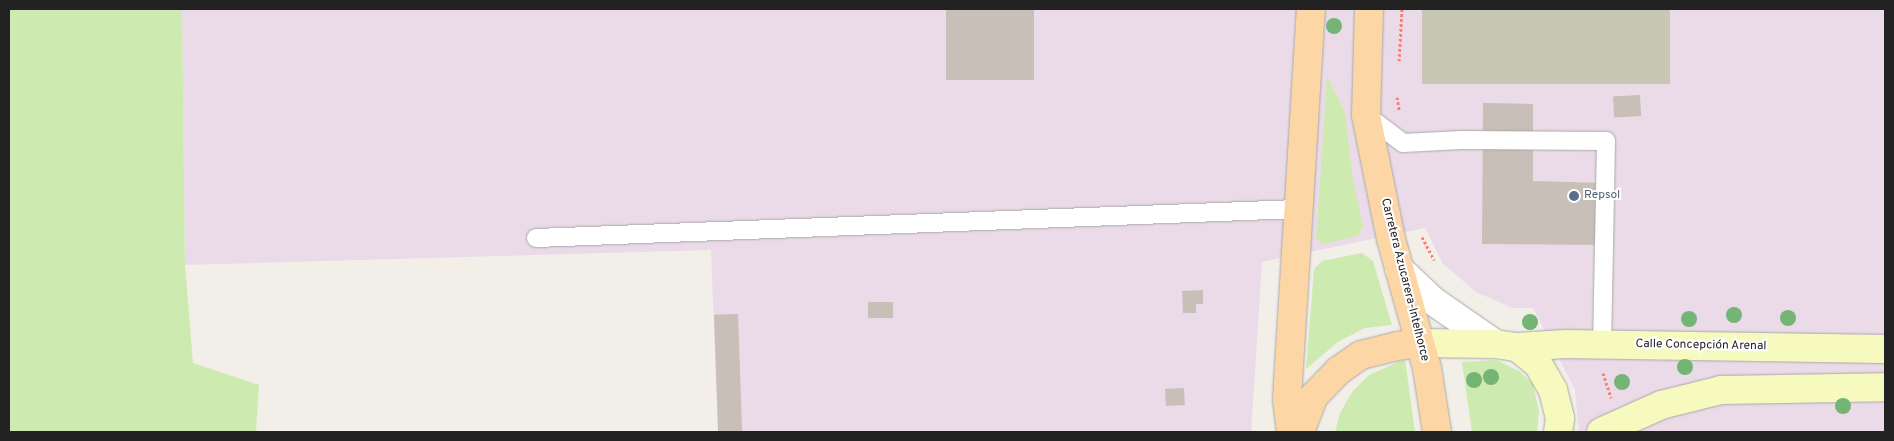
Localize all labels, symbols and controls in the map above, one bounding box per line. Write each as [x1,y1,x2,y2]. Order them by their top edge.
place label: Repsol [1584,189,1620,203]
marker: Repsol [1568,190,1580,202]
street label: Carretera Azucarera-Intelhorce [1377,197,1431,363]
street label: Calle Concepción Arenal [1635,338,1767,354]

